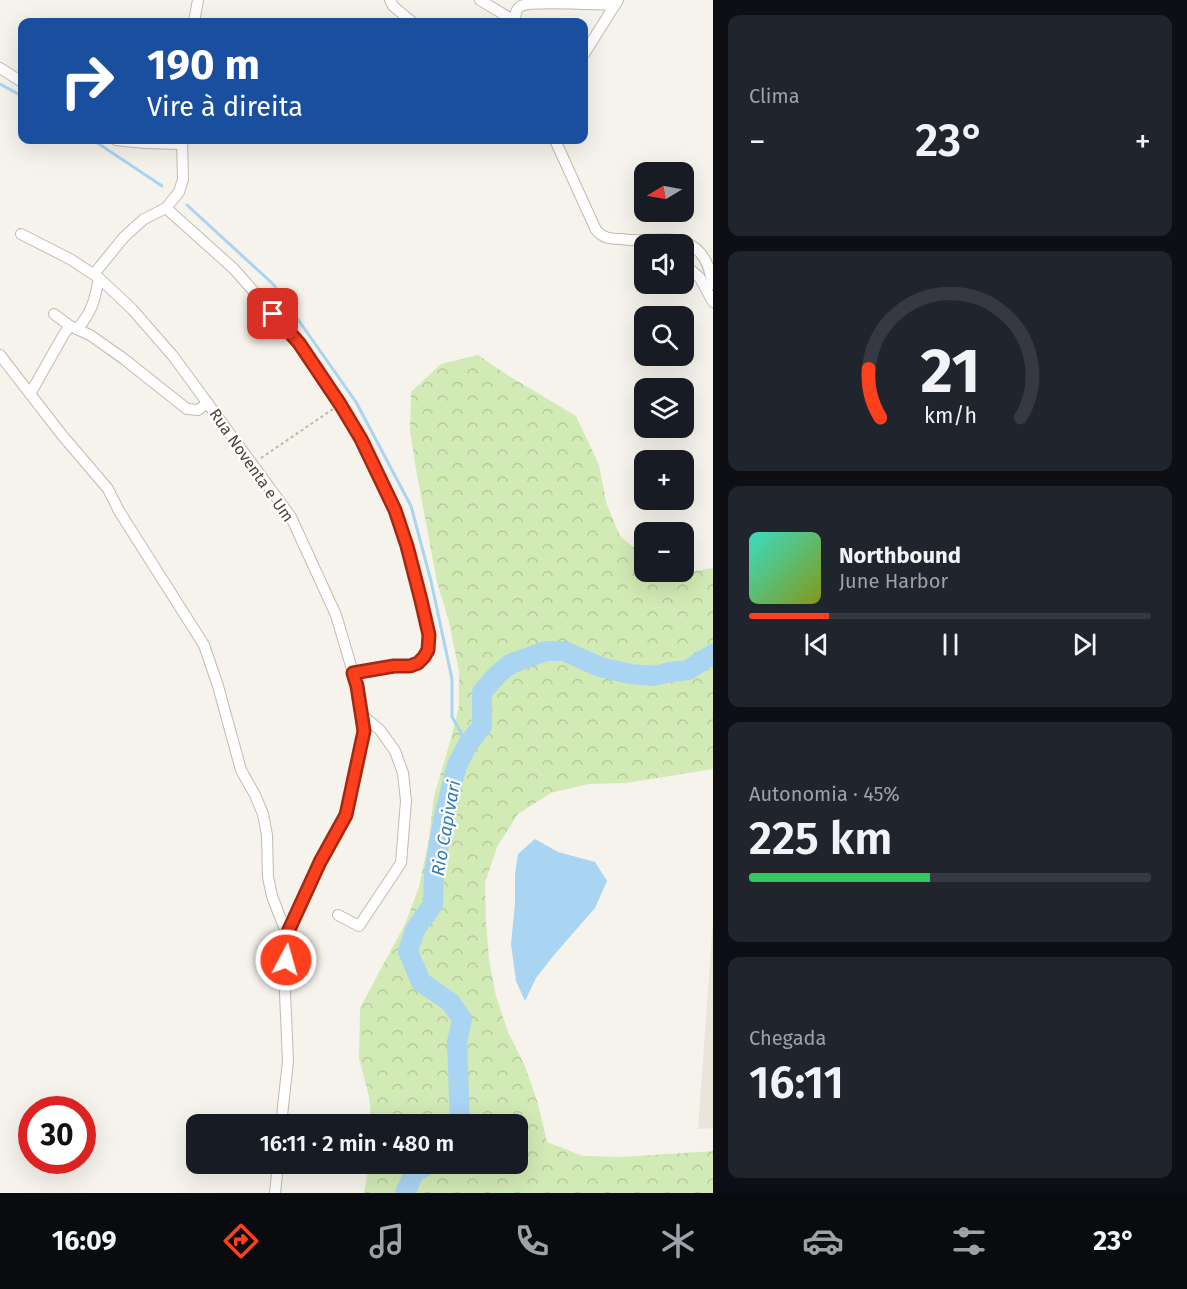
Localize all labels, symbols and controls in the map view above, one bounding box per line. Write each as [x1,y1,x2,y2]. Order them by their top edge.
text: 190 m [147,40,260,90]
icon: right [48,42,126,120]
text: Clima [749,84,800,108]
text: Vire à direita [147,91,303,123]
text: 23° [915,114,985,168]
text: − [749,122,766,162]
text: + [1135,122,1151,162]
north arrow [634,162,694,222]
map controls [634,162,694,582]
button: sound [634,234,694,294]
pin [247,288,298,339]
icon: arrive [256,297,289,330]
button: search [634,306,694,366]
text: 21 [920,334,980,409]
button: layers [634,378,694,438]
text: km/h [923,403,977,429]
street label: Rua Noventa e Um [205,405,298,526]
button: + [634,450,694,510]
button: − [634,522,694,582]
text: Northbound [839,542,961,569]
text: June Harbor [839,569,948,593]
icon: previous [800,628,833,661]
icon: pause [934,628,967,661]
icon: next [1068,628,1101,661]
water label: Rio Capivari [427,778,465,878]
text: Autonomia · 45% [749,782,900,806]
text: 225 km [749,812,892,866]
position arrow [254,928,318,992]
text: Chegada [749,1026,826,1050]
text: 16:11 [749,1056,844,1110]
speed limit sign: 30 [18,1096,96,1174]
text: 16:11 · 2 min · 480 m [260,1130,454,1157]
icon: directions [220,1220,262,1262]
icon: music [366,1220,408,1262]
icon: phone [511,1220,553,1262]
icon: climate [657,1220,699,1262]
icon: car [802,1220,844,1262]
icon: filters [948,1220,990,1262]
text: 16:09 [52,1225,117,1257]
text: 23° [1093,1225,1135,1257]

